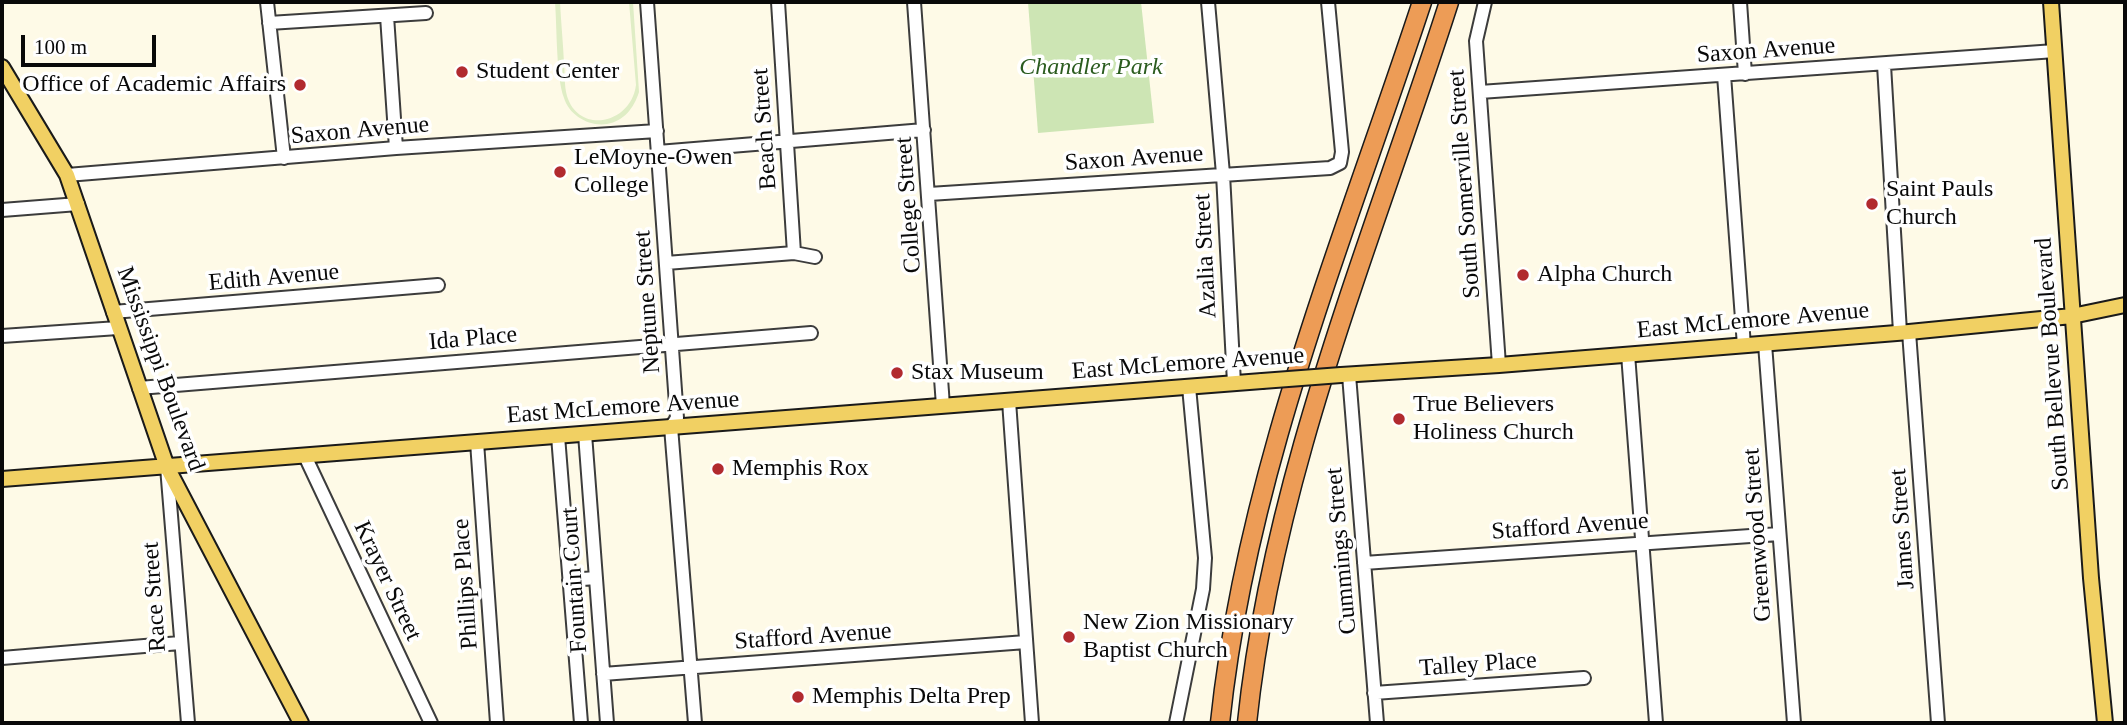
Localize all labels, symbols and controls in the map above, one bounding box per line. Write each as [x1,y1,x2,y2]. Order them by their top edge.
scale bar [24,21,159,65]
street label: Saxon Avenue [1696,32,1836,70]
text: 100 m [34,35,87,59]
park label: Chandler Park [1019,54,1163,82]
place label: Student Center [476,58,619,86]
marker: Student Center [454,64,470,80]
street label: Beach Street [746,67,784,191]
street label: South Somerville Street [1443,69,1487,299]
place label: Office of Academic Affairs [22,71,286,99]
marker: Office of Academic Affairs [292,77,308,93]
street label: Saxon Avenue [290,111,430,151]
street label: College Street [890,136,928,274]
street label: Saxon Avenue [1064,140,1204,178]
place label: LeMoyne-Owen College [574,144,733,200]
marker: LeMoyne-Owen College [552,164,568,180]
place label: Saint Pauls Church [1886,176,1993,232]
street label: Azalia Street [1188,193,1224,319]
marker: Saint Pauls Church [1864,196,1880,212]
street label: Neptune Street [629,230,667,374]
street label: South Bellevue Boulevard [2030,237,2076,491]
street label: Edith Avenue [208,258,340,298]
place label: Alpha Church [1537,261,1672,289]
street label: Mississippi Boulevard [110,263,210,475]
marker: Alpha Church [1515,267,1531,283]
street label: East McLemore Avenue [1636,297,1870,345]
street label: Ida Place [428,321,518,357]
street label: East McLemore Avenue [1071,342,1305,386]
place label: Stax Museum [911,359,1044,387]
marker: Stax Museum [889,365,905,381]
street label: East McLemore Avenue [506,386,740,430]
place label: True Believers Holiness Church [1413,391,1574,447]
marker: True Believers Holiness Church [1391,411,1407,427]
street label: Greenwood Street [1738,447,1778,623]
place label: Memphis Rox [732,455,869,483]
marker: Memphis Rox [710,461,726,477]
street label: Cummings Street [1320,466,1364,636]
street label: James Street [1884,468,1922,590]
street label: Fountain Court [556,506,594,654]
street label: Stafford Avenue [1491,507,1649,547]
street label: Krayer Street [347,517,427,645]
street label: Phillips Place [447,517,485,651]
street label: Race Street [137,541,173,653]
place label: New Zion Missionary Baptist Church [1083,609,1294,665]
street label: Stafford Avenue [734,617,892,657]
marker: New Zion Missionary Baptist Church [1061,629,1077,645]
street label: Talley Place [1418,647,1538,683]
place label: Memphis Delta Prep [812,683,1011,711]
marker: Memphis Delta Prep [790,689,806,705]

